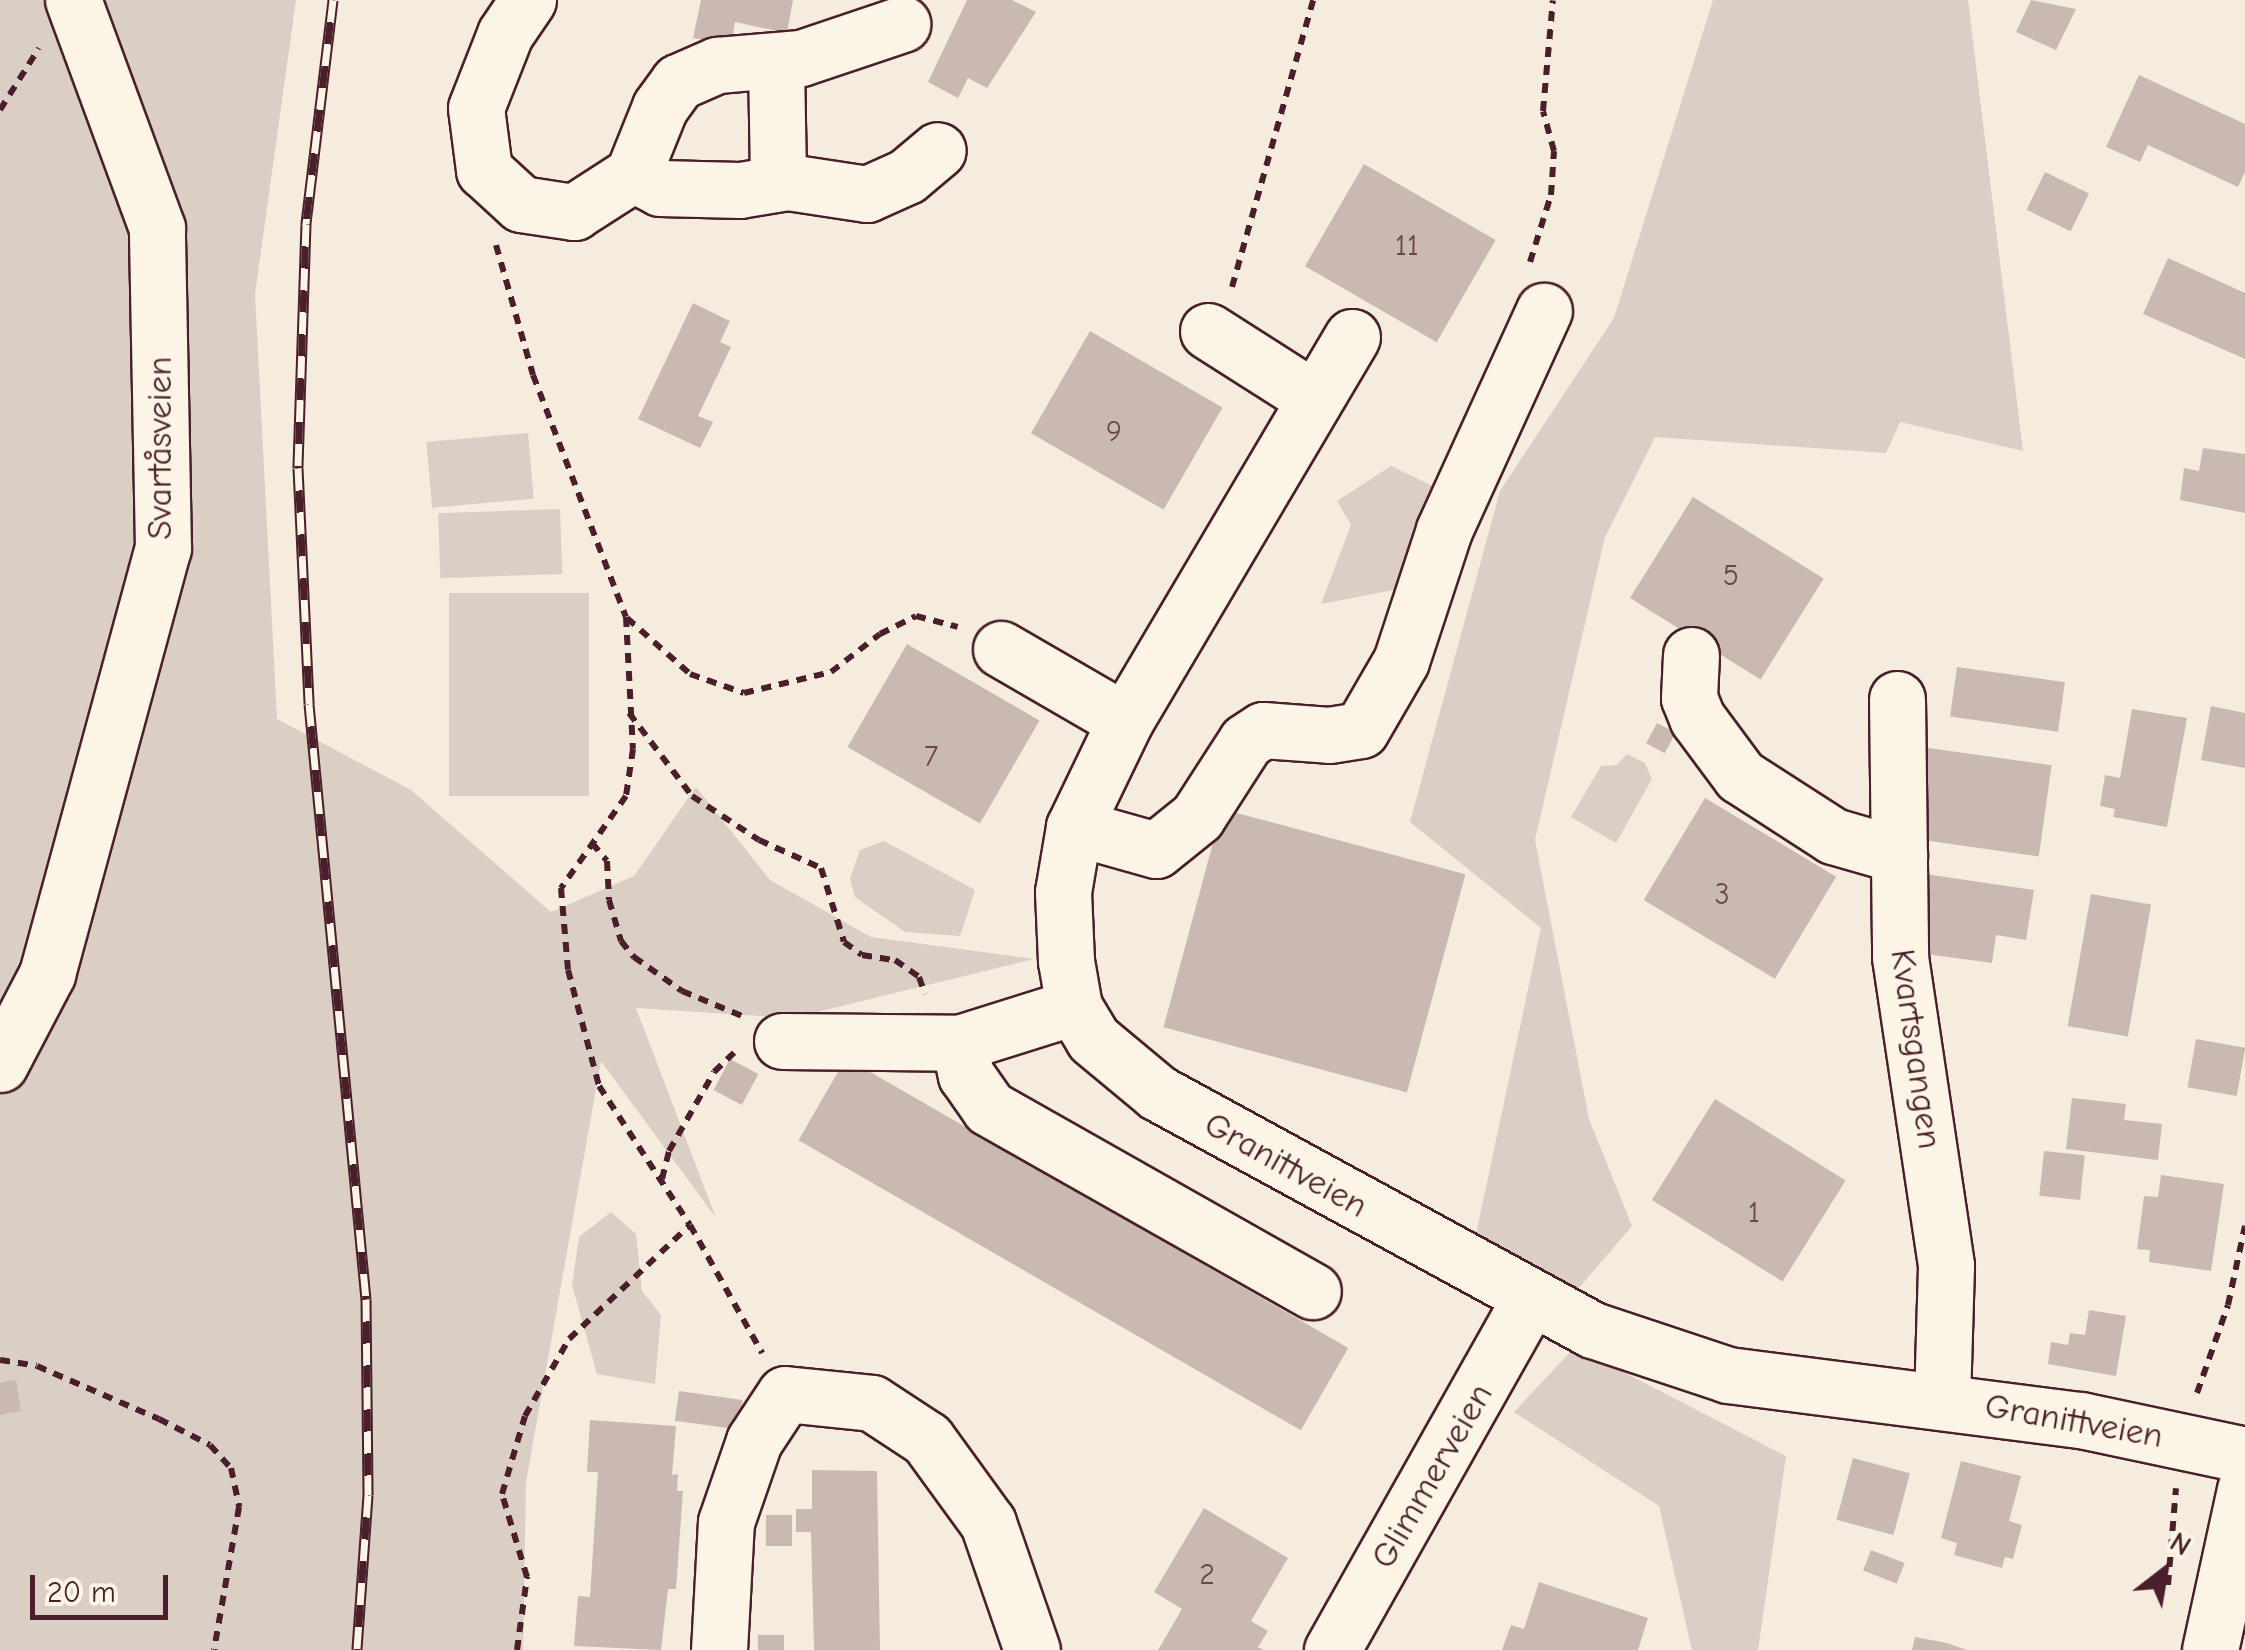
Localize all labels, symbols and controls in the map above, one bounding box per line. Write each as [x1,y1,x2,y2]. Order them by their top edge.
house number: 11 [1395,228,1419,264]
street label: Svartåsveien [139,356,181,540]
house number: 9 [1106,414,1122,450]
house number: 5 [1723,558,1739,594]
house number: 7 [924,739,938,775]
house number: 3 [1714,877,1730,913]
street label: Kvartsgangen [1881,946,1951,1152]
street label: Granittveien [1197,1103,1375,1227]
house number: 1 [1748,1195,1760,1231]
street label: Glimmerveien [1362,1376,1502,1576]
street label: Granittveien [1982,1385,2166,1457]
north arrow [2115,1520,2215,1620]
text: N [2164,1526,2197,1563]
scale bar [35,1555,172,1617]
house number: 2 [1199,1557,1215,1593]
text: 20 m [47,1575,116,1610]

